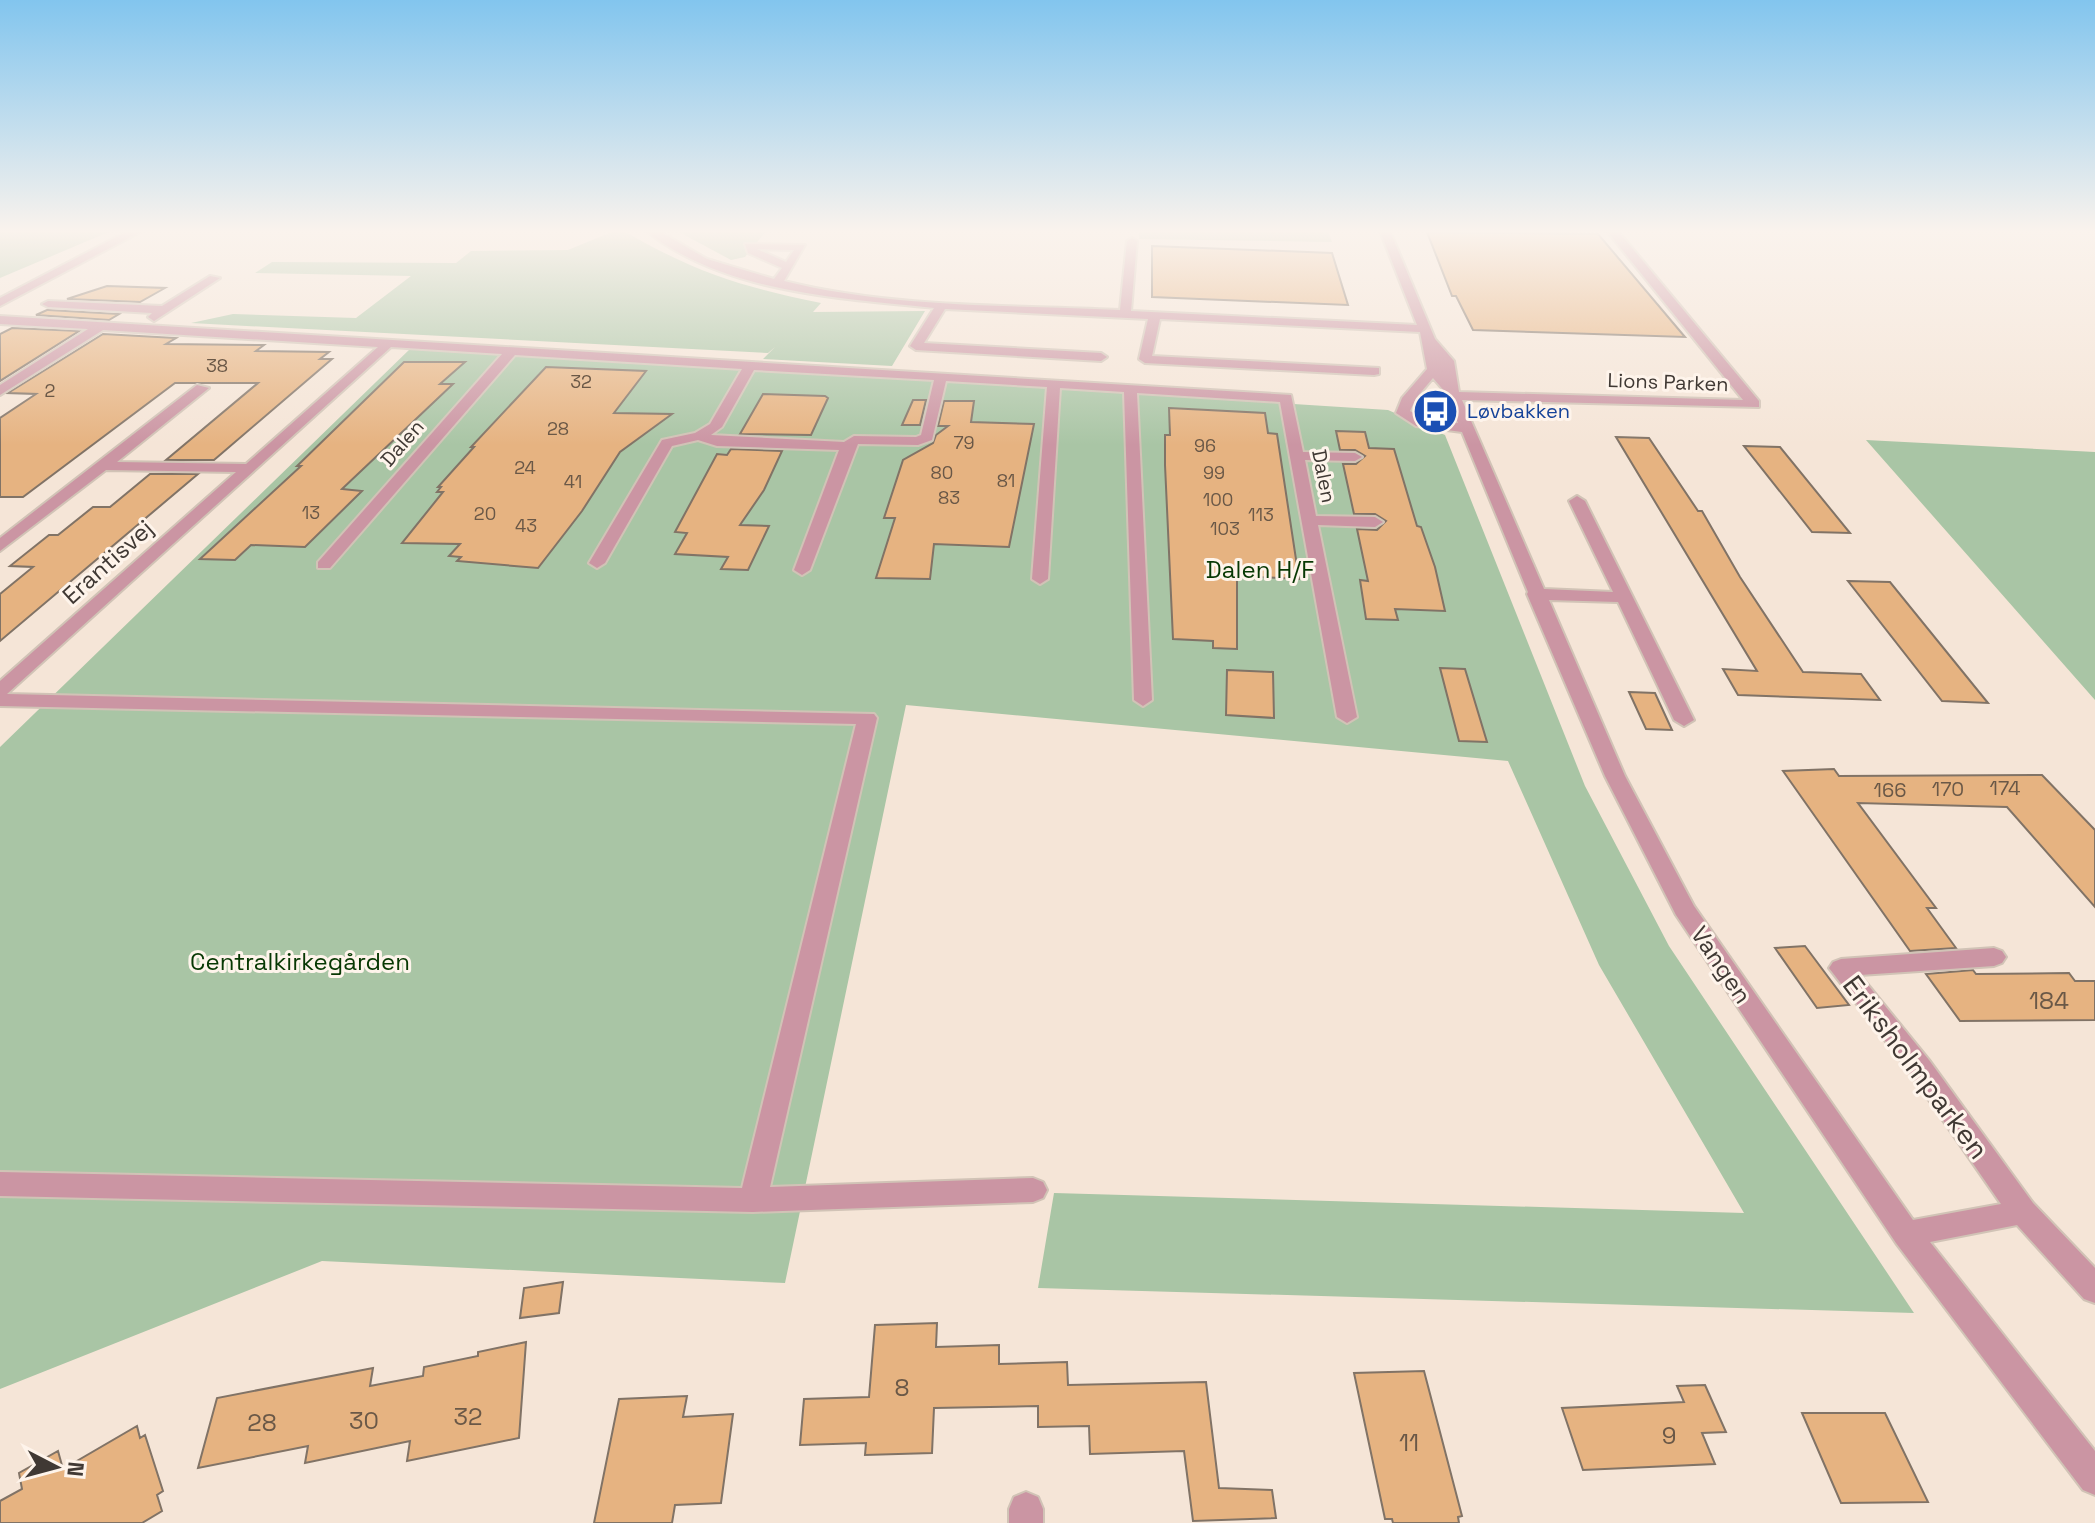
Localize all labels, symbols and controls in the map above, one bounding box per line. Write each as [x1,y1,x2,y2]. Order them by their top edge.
house number: 38 [206,354,228,377]
street label: Lions Parken [1607,367,1729,397]
house number: 32 [570,370,592,393]
house number: 2 [45,379,55,402]
bus stop icon: Løvbakken [1412,387,1460,435]
place label: Løvbakken [1467,398,1570,424]
street label: Dalen [375,414,429,472]
house number: 28 [547,417,569,440]
house number: 79 [953,431,975,454]
house number: 96 [1194,434,1216,457]
street label: Dalen [1306,447,1342,505]
house number: 24 [514,456,536,479]
house number: 80 [931,461,953,484]
house number: 99 [1203,461,1225,484]
house number: 81 [997,469,1015,492]
house number: 41 [564,470,582,493]
house number: 83 [938,486,960,509]
house number: 100 [1203,488,1233,511]
house number: 13 [302,501,320,524]
house number: 20 [474,502,496,525]
house number: 113 [1248,503,1274,526]
street label: Erantisvej [56,513,160,611]
house number: 43 [515,514,537,537]
house number: 103 [1210,517,1240,540]
park label: Dalen H/F [1206,554,1314,585]
house number: 174 [1990,775,2020,801]
house number: 170 [1932,776,1964,802]
house number: 166 [1874,777,1906,803]
street label: Vangen [1684,920,1759,1009]
park label: Centralkirkegården [190,946,410,977]
street label: Eriksholmparken [1835,968,1997,1166]
house number: 184 [2029,985,2069,1016]
house number: 8 [895,1372,909,1403]
house number: 32 [454,1401,482,1432]
house number: 30 [349,1405,379,1436]
house number: 28 [247,1407,277,1438]
house number: 9 [1662,1420,1676,1451]
north arrow [16,1427,96,1507]
house number: 11 [1399,1427,1419,1458]
text: N [61,1460,91,1478]

